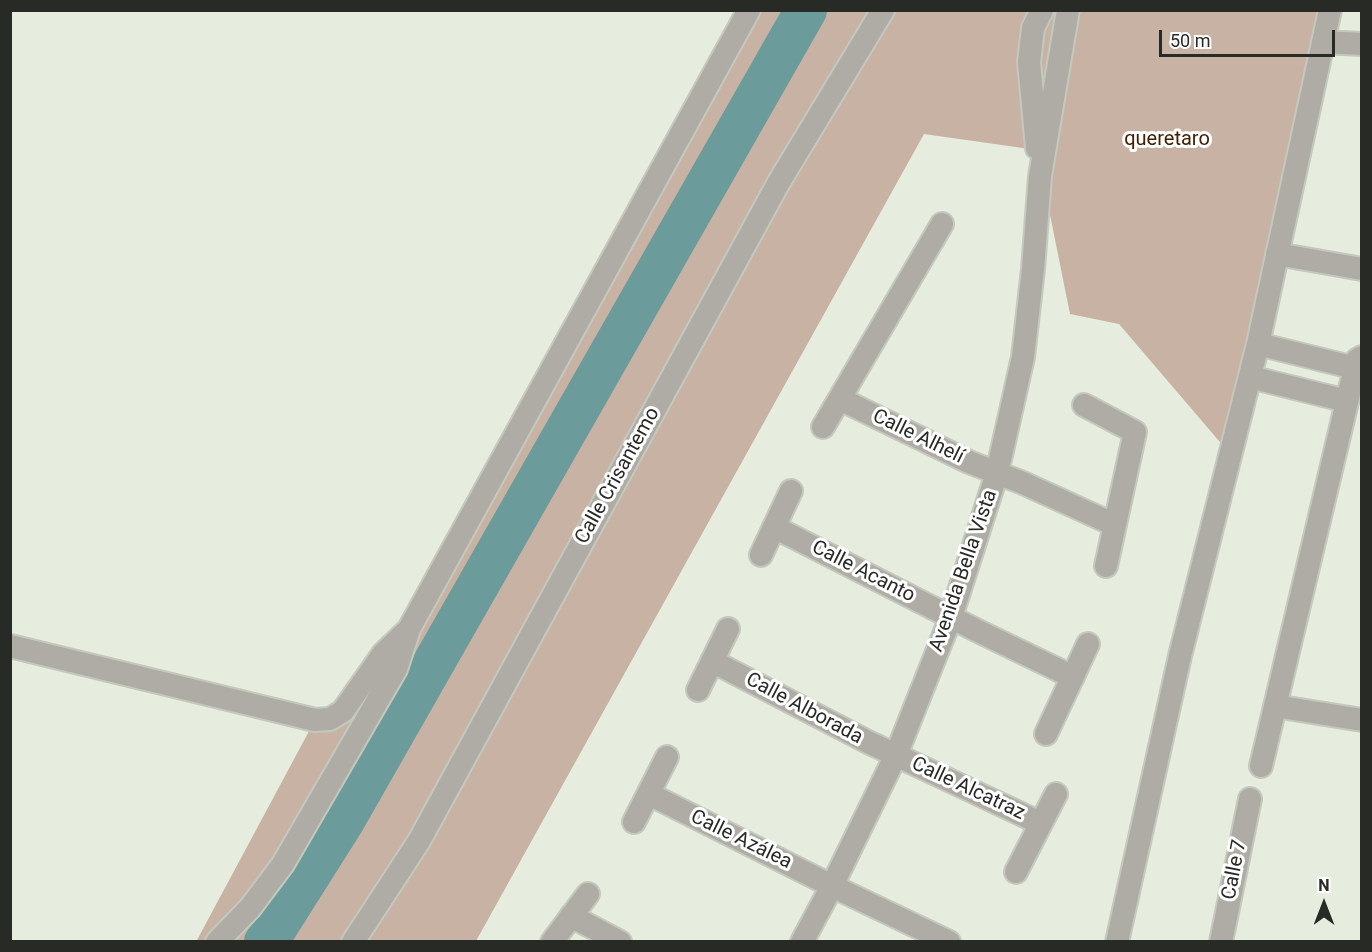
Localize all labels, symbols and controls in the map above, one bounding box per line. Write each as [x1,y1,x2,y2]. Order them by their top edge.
scale bar [1162,18,1338,56]
text: 50 m [1170,30,1210,51]
park label: queretaro [1124,128,1210,152]
street label: Calle Crisantemo [571,404,665,548]
street label: Calle Alhelí [868,405,968,469]
street label: Avenida Bella Vista [925,487,1003,655]
street label: Calle Acanto [807,536,919,608]
street label: Calle Alborada [741,668,867,750]
street label: Calle Alcatraz [908,752,1028,826]
street label: Calle Azálea [687,805,795,875]
street label: Calle 7 [1217,838,1253,902]
north arrow [1294,874,1354,934]
text: N [1318,876,1330,895]

